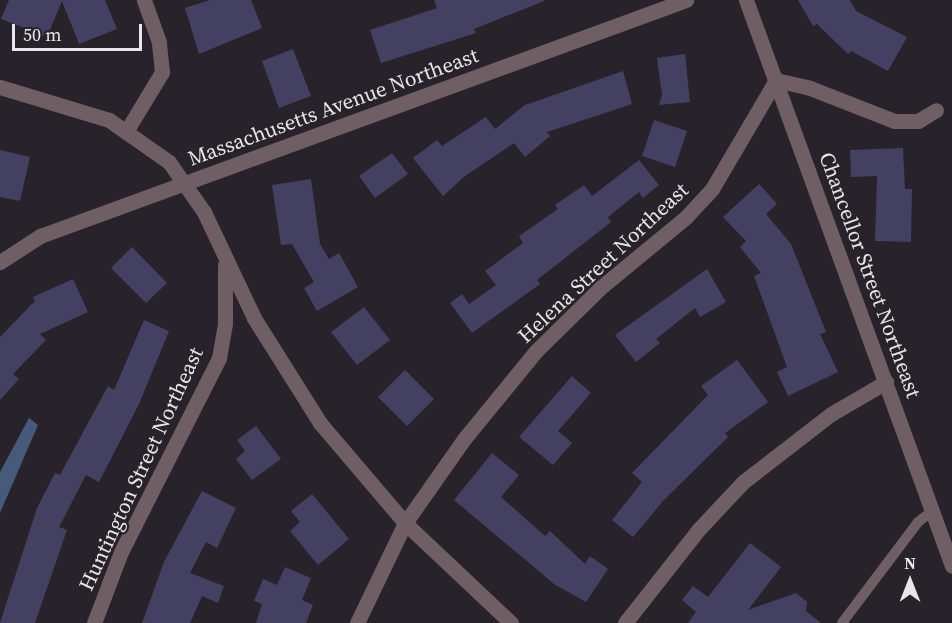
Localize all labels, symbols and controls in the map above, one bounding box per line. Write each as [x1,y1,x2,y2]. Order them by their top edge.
scale bar [15,12,146,50]
text: 50 m [23,22,61,47]
street label: Massachusetts Avenue Northeast [184,43,482,171]
street label: Chancellor Street Northeast [814,149,926,401]
street label: Helena Street Northeast [513,178,693,348]
street label: Huntington Street Northeast [74,343,208,595]
north arrow [880,551,940,611]
text: N [904,552,916,574]

